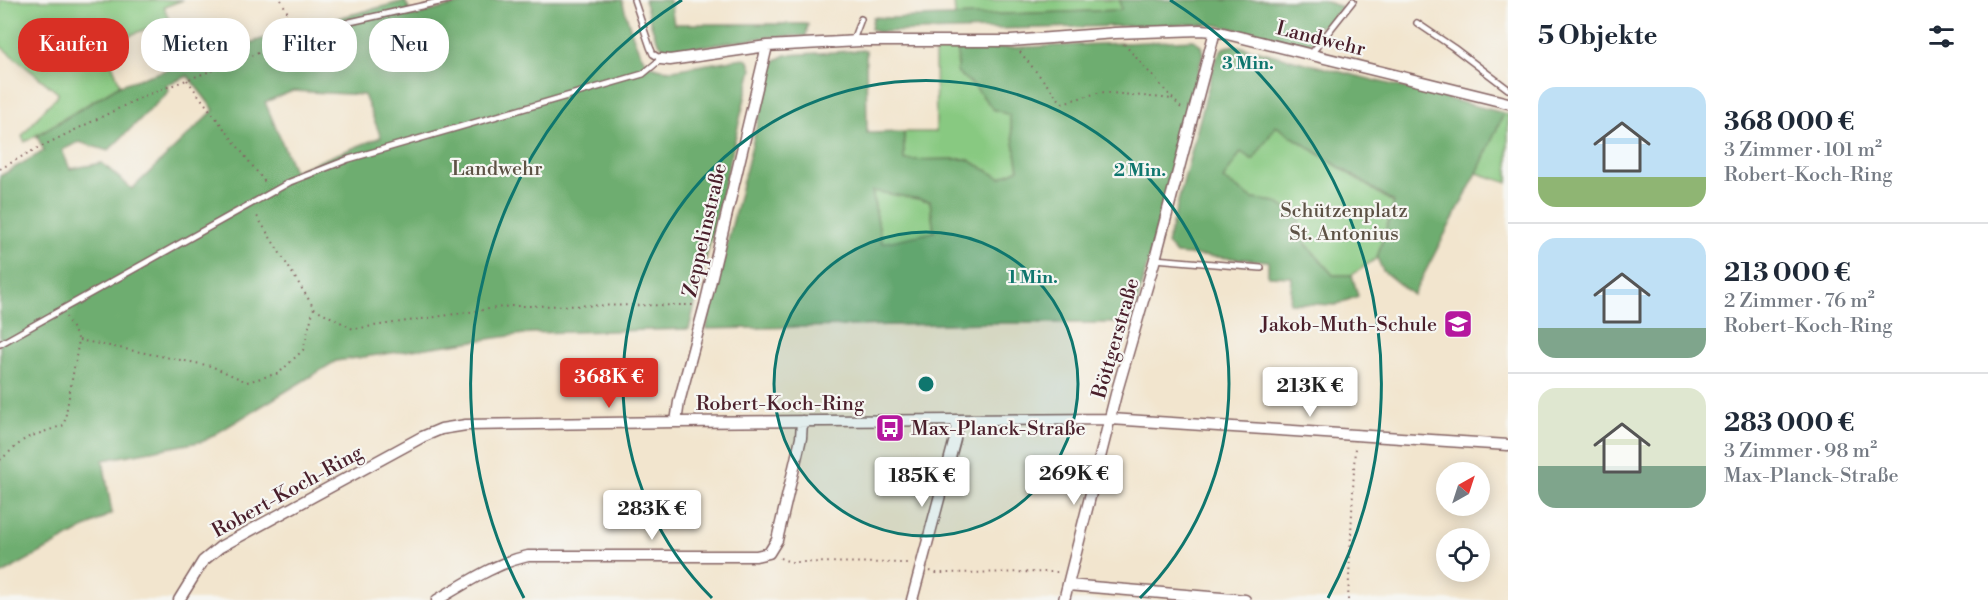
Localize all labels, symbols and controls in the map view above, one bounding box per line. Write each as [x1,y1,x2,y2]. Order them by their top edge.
street label: Landwehr [1273,16,1368,63]
chip: Kaufen [18,18,129,72]
chip: Mieten [141,18,250,72]
chip: Filter [262,18,357,72]
chip: Neu [369,18,449,72]
text: 5 Objekte [1538,20,1658,52]
icon: filters [1925,20,1958,53]
text: 3 Min. [1222,52,1274,75]
text: 368 000 € [1724,106,1855,138]
icon: home [1586,111,1658,183]
text: 3 Zimmer · 101 m² [1724,138,1882,163]
park label: Landwehr [451,157,543,182]
text: 2 Min. [1114,159,1166,182]
street label: Zeppelinstraße [678,161,733,300]
text: Robert-Koch-Ring [1724,163,1893,188]
park label: Schützenplatz St. Antonius [1280,199,1408,247]
text: 213 000 € [1724,257,1851,289]
icon: home [1586,262,1658,334]
text: 1 Min. [1008,266,1058,289]
street label: Böttgerstraße [1087,275,1146,403]
text: 2 Zimmer · 76 m² [1724,289,1875,314]
school or university icon: Jakob-Muth-Schule [1442,308,1474,340]
place label: Jakob-Muth-Schule [1259,313,1437,338]
text: Robert-Koch-Ring [1724,314,1893,339]
pin: 368K € [560,358,658,409]
text: 368K € [574,365,644,390]
pin: 213K € [1261,367,1359,418]
centre of rings [916,374,936,394]
text: 213K € [1277,374,1343,399]
street label: Robert-Koch-Ring [696,392,865,417]
text: 283 000 € [1724,407,1854,439]
bus stop icon: Max-Planck-Straße [874,412,906,444]
icon: home [1586,412,1658,484]
place label: Max-Planck-Straße [911,417,1086,442]
text: 3 Zimmer · 98 m² [1724,439,1877,464]
street label: Robert-Koch-Ring [208,440,368,544]
pin: 269K € [1025,455,1123,506]
pin: 185K € [873,457,971,508]
text: 269K € [1039,462,1109,487]
north arrow [1436,462,1490,516]
map controls [1436,462,1490,582]
text: 185K € [889,464,955,489]
text: Max-Planck-Straße [1724,464,1899,489]
pin: 283K € [603,490,701,541]
text: 283K € [617,497,687,522]
button: locate [1436,528,1490,582]

